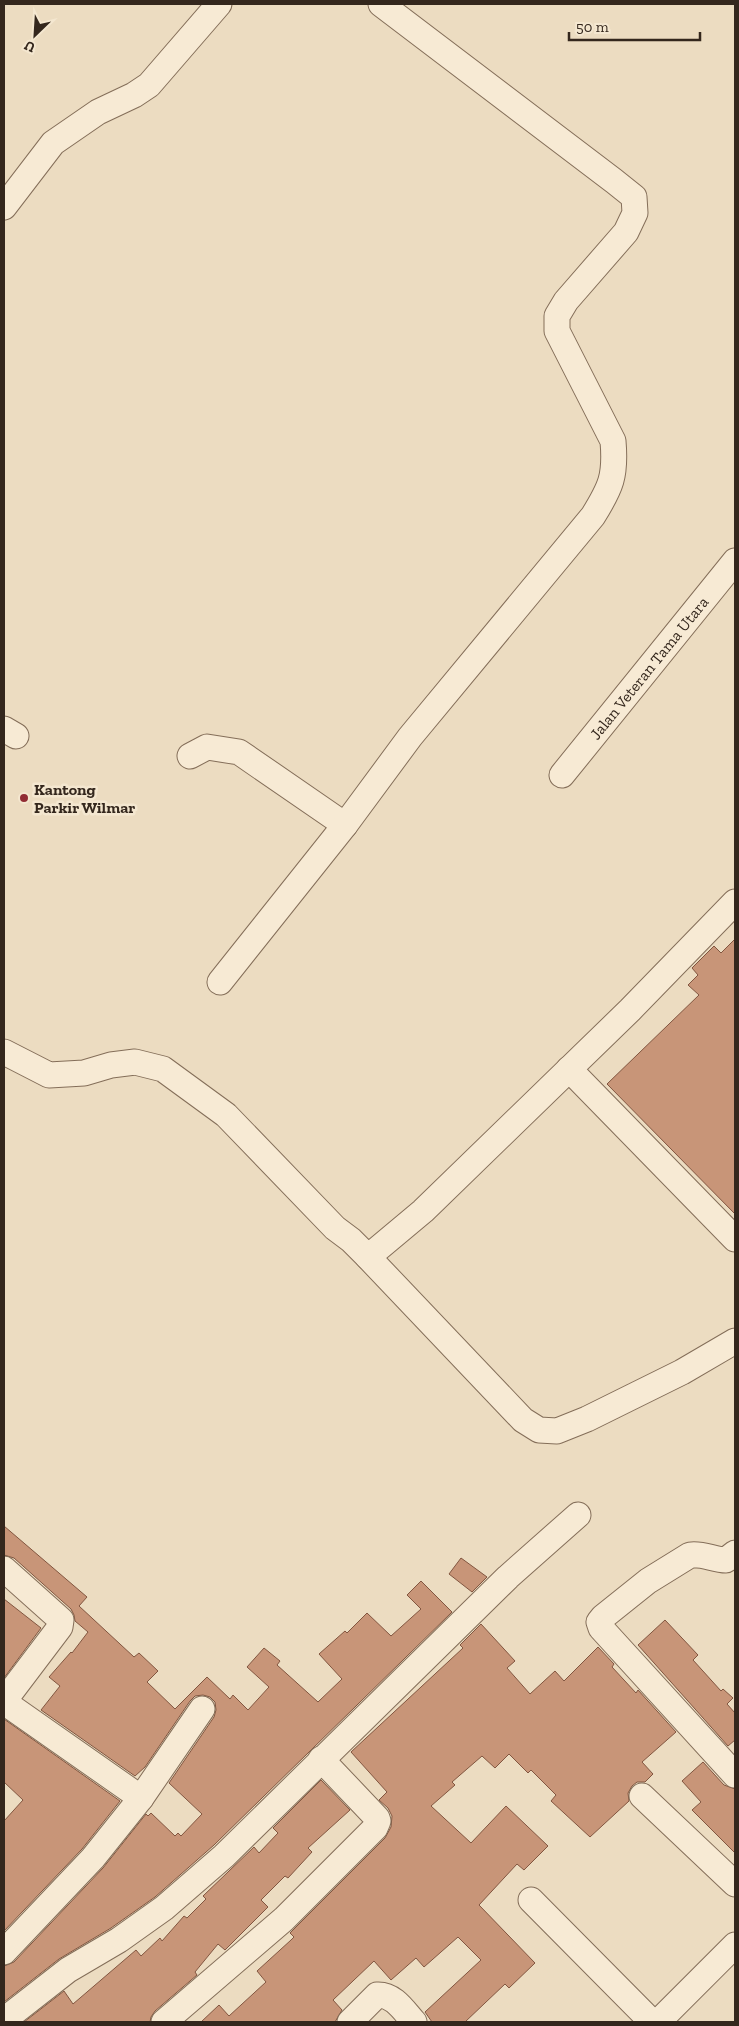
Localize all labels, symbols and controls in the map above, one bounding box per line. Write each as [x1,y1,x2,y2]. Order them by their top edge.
north arrow [10,10,60,60]
scale bar [569,10,700,42]
text: 50 m [576,18,609,36]
text: U [22,36,38,56]
street label: Jalan Veteran Tama Utara [586,593,713,743]
place label: Kantong Parkir Wilmar [34,780,135,817]
marker: Kantong Parkir Wilmar [18,792,30,804]

